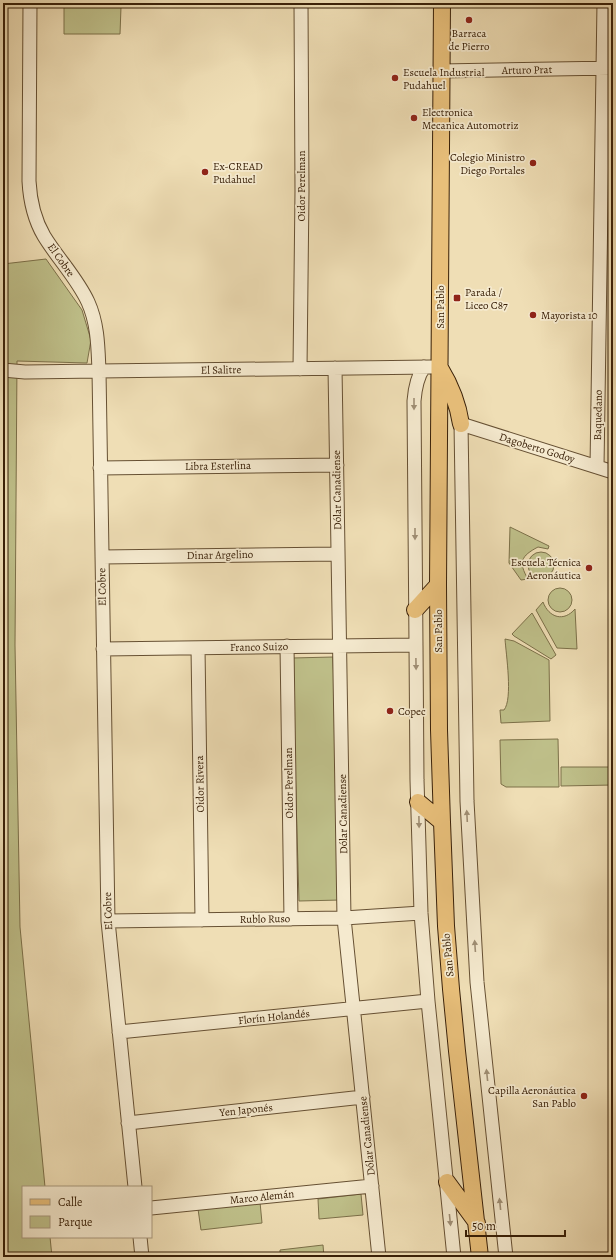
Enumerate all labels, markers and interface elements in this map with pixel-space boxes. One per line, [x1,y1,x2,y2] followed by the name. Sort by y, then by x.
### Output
[464,15,474,25] marker: Barraca de Pierro
[449,26,490,54] place label: Barraca de Pierro
[501,62,553,78] street label: Arturo Prat
[403,65,485,93] place label: Escuela Industrial Pudahuel
[390,73,400,83] marker: Escuela Industrial Pudahuel
[422,105,519,133] place label: Electronica Mecanica Automotriz
[409,113,419,123] marker: Electronica Mecanica Automotriz
[294,150,309,222] street label: Oidor Perelman
[450,150,526,178] place label: Colegio Ministro Diego Portales
[528,158,538,168] marker: Colegio Ministro Diego Portales
[213,159,263,187] place label: Ex-CREAD Pudahuel
[200,167,210,177] marker: Ex-CREAD Pudahuel
[44,240,78,280] street label: El Cobre
[433,285,448,329] street label: San Pablo
[465,285,508,313] place label: Parada / Liceo C87
[452,293,462,303] marker: Parada / Liceo C87
[541,308,598,323] place label: Mayorista 10
[528,310,538,320] marker: Mayorista 10
[201,362,241,378] street label: El Salitre
[590,389,606,441] street label: Baquedano
[411,398,417,411] one-way arrow
[497,429,577,467] street label: Dagoberto Godoy
[329,450,345,530] street label: Dólar Canadiense
[185,458,252,474] street label: Libra Esterlina
[412,528,418,541] one-way arrow
[187,547,254,563] street label: Dinar Argelino
[511,555,582,583] place label: Escuela Técnica Aeronáutica
[584,563,594,573] marker: Escuela Técnica Aeronáutica
[94,568,110,606] street label: El Cobre
[431,609,446,653] street label: San Pablo
[230,639,289,655] street label: Franco Suizo
[413,658,419,671] one-way arrow
[398,704,426,719] place label: Copec
[385,706,395,716] marker: Copec
[281,747,297,819] street label: Oidor Perelman
[192,754,208,813] street label: Oidor Rivera
[335,774,351,854] street label: Dólar Canadiense
[464,810,471,822] one-way arrow
[416,816,422,829] one-way arrow
[100,892,116,930] street label: El Cobre
[240,911,291,927] street label: Rublo Ruso
[439,932,457,977] street label: San Pablo
[471,940,478,952] one-way arrow
[237,1006,311,1028] street label: Florín Holandés
[484,1069,490,1081] one-way arrow
[488,1083,577,1111] place label: Capilla Aeronáutica San Pablo
[579,1091,589,1101] marker: Capilla Aeronáutica San Pablo
[355,1095,379,1177] street label: Dólar Canadiense
[218,1100,273,1120] street label: Yen Japonés
[22,1186,152,1238] legend
[229,1186,295,1208] street label: Marco Alemán
[58,1194,82,1210] text: Calle
[497,1198,504,1210] one-way arrow
[466,1212,565,1238] scale bar
[58,1214,93,1230] text: Parque
[447,1214,454,1226] one-way arrow
[472,1218,496,1234] text: 50 m

